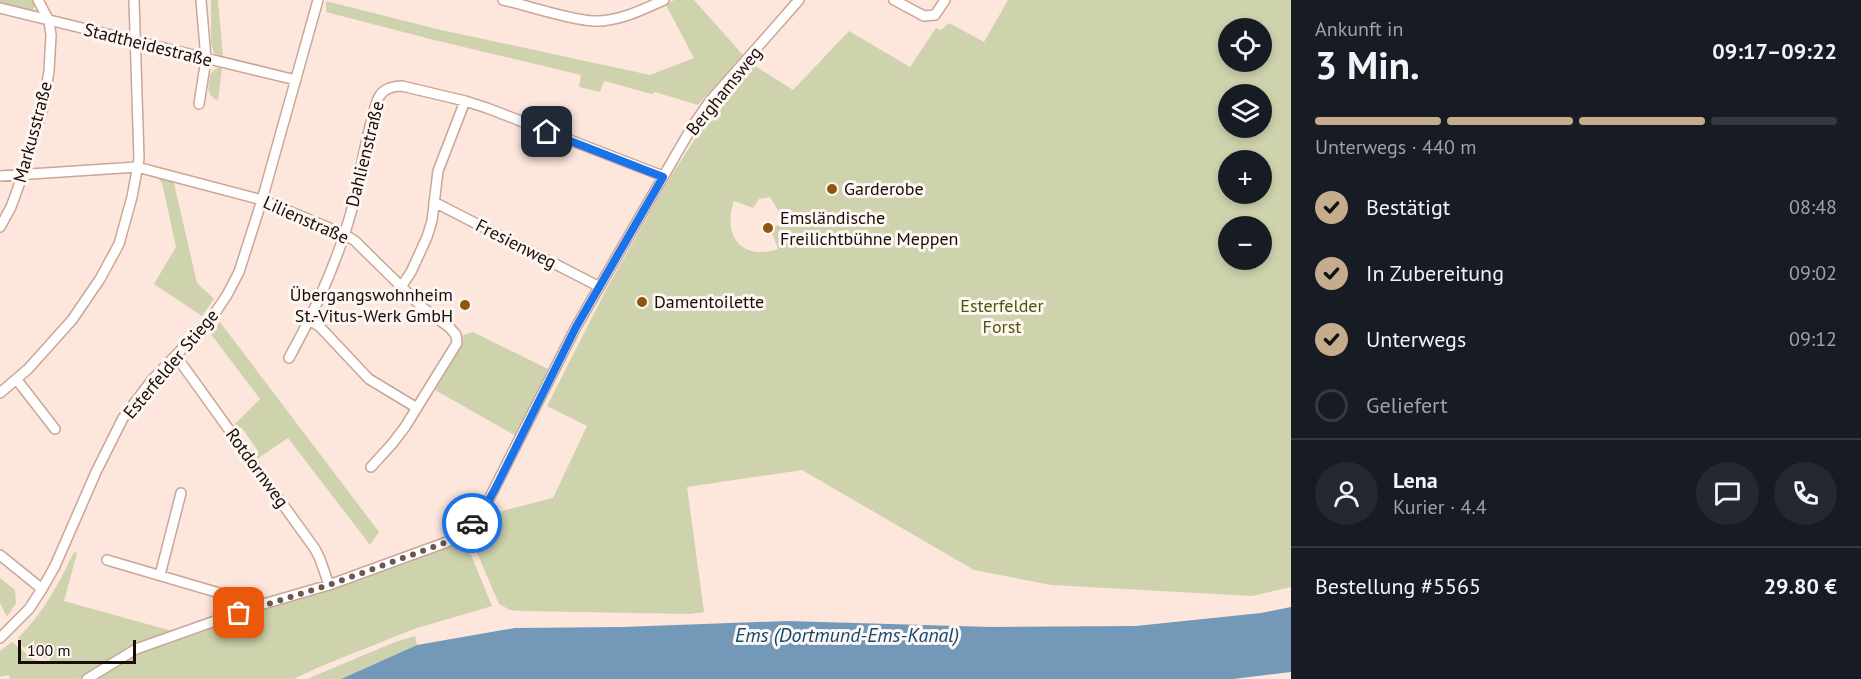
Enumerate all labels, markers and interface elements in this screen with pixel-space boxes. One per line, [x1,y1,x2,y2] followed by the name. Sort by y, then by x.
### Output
[1315,16,1403,42] text: Ankunft in
[82,17,215,72] street label: Stadtheidestraße
[1218,18,1272,270] map controls
[1218,18,1272,72] button: locate
[1712,37,1837,65] text: 09:17–09:22
[1315,39,1420,90] text: 3 Min.
[681,41,767,140] street label: Berghamsweg
[8,79,57,185] street label: Markusstraße
[1218,84,1272,138] button: layers
[340,99,389,209] street label: Dahlienstraße
[521,106,572,157] pin
[530,115,563,148] icon: home
[1315,134,1476,160] text: Unterwegs · 440 m
[1218,150,1272,204] button: +
[844,177,924,200] place label: Garderobe
[825,182,839,196] marker: Garderobe
[260,190,353,249] street label: Lilienstraße
[1315,191,1348,224] icon: check
[1366,193,1450,221] text: Bestätigt
[1789,194,1837,220] text: 08:48
[780,206,958,250] place label: Emsländische Freilichtbühne Meppen
[472,213,560,274] street label: Fresienweg
[1218,216,1272,270] button: −
[761,221,775,235] marker: Emsländische Freilichtbühne Meppen
[1315,257,1348,290] icon: check
[1366,259,1504,287] text: In Zubereitung
[1789,260,1837,286] text: 09:02
[290,283,453,327] place label: Übergangswohnheim St.-Vitus-Werk GmbH
[654,290,764,313] place label: Damentoilette
[960,294,1044,338] park label: Esterfelder Forst
[635,295,649,309] marker: Damentoilette
[458,298,472,312] marker: Übergangswohnheim St.-Vitus-Werk GmbH
[118,304,223,423] street label: Esterfelder Stiege
[1315,323,1348,356] icon: check
[1366,325,1466,353] text: Unterwegs
[1789,326,1837,352] text: 09:12
[1366,391,1448,419] text: Geliefert
[221,424,294,512] street label: Rotdornweg
[1315,462,1378,525] button: person
[1696,462,1759,525] button: chat
[1774,462,1837,525] button: phone
[1393,466,1438,494] text: Lena
[442,493,502,553] courier
[1393,494,1487,520] text: Kurier · 4.4
[456,507,489,540] icon: car
[1315,572,1481,600] text: Bestellung #5565
[1764,572,1837,600] text: 29.80 €
[213,587,264,638] pin
[222,596,255,629] icon: bag
[735,622,959,648] water label: Ems (Dortmund-Ems-Kanal)
[18,637,136,664] scale bar
[27,640,70,660] text: 100 m

